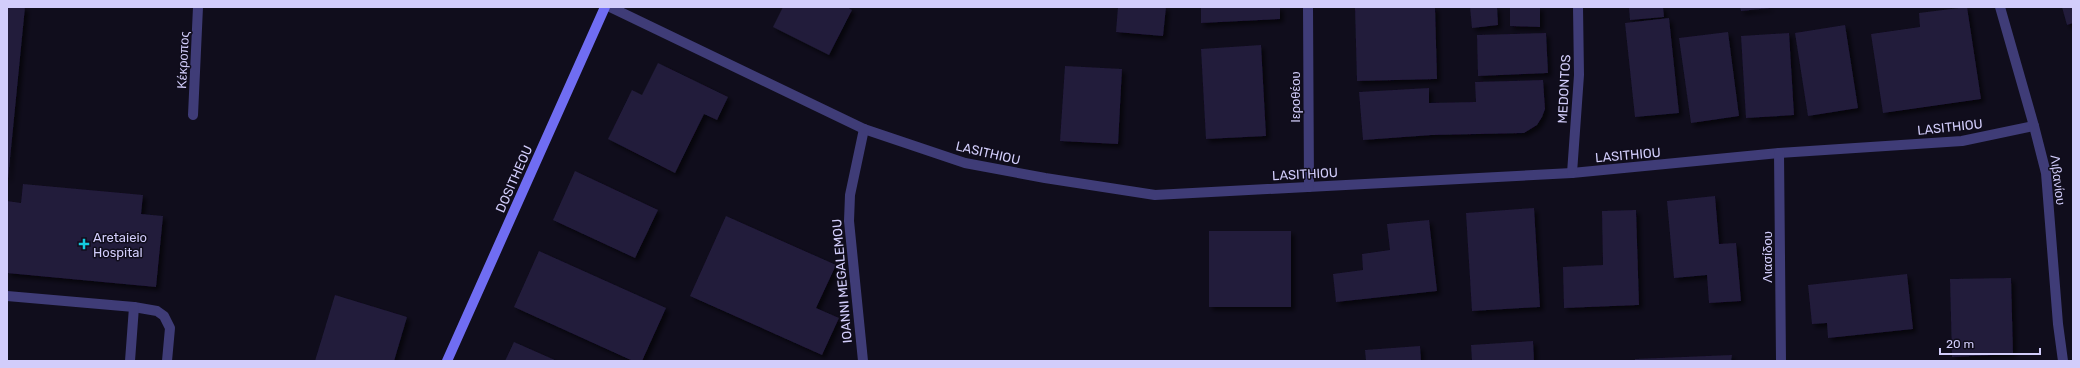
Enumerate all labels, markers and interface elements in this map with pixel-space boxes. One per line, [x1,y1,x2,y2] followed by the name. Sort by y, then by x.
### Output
[174,31,192,89] street label: Κέκροπος
[1555,54,1573,124] street label: MEDONTOS
[1288,71,1303,123] street label: Ιεροθέου
[1916,116,1984,138] street label: LASITHIOU
[954,138,1022,168] street label: LASITHIOU
[493,143,535,215] street label: DOSITHEOU
[1595,145,1661,165] street label: LASITHIOU
[2047,154,2069,206] street label: Λιβανίου
[1272,165,1338,183] street label: LASITHIOU
[829,218,855,344] street label: IOANNI MEGALEMOU
[93,230,147,260] place label: Aretaieio Hospital
[1760,231,1775,283] street label: Λιασίδου
[78,238,90,250] marker: Aretaieio Hospital
[1940,330,2040,356] scale bar
[1946,337,1974,351] text: 20 m

